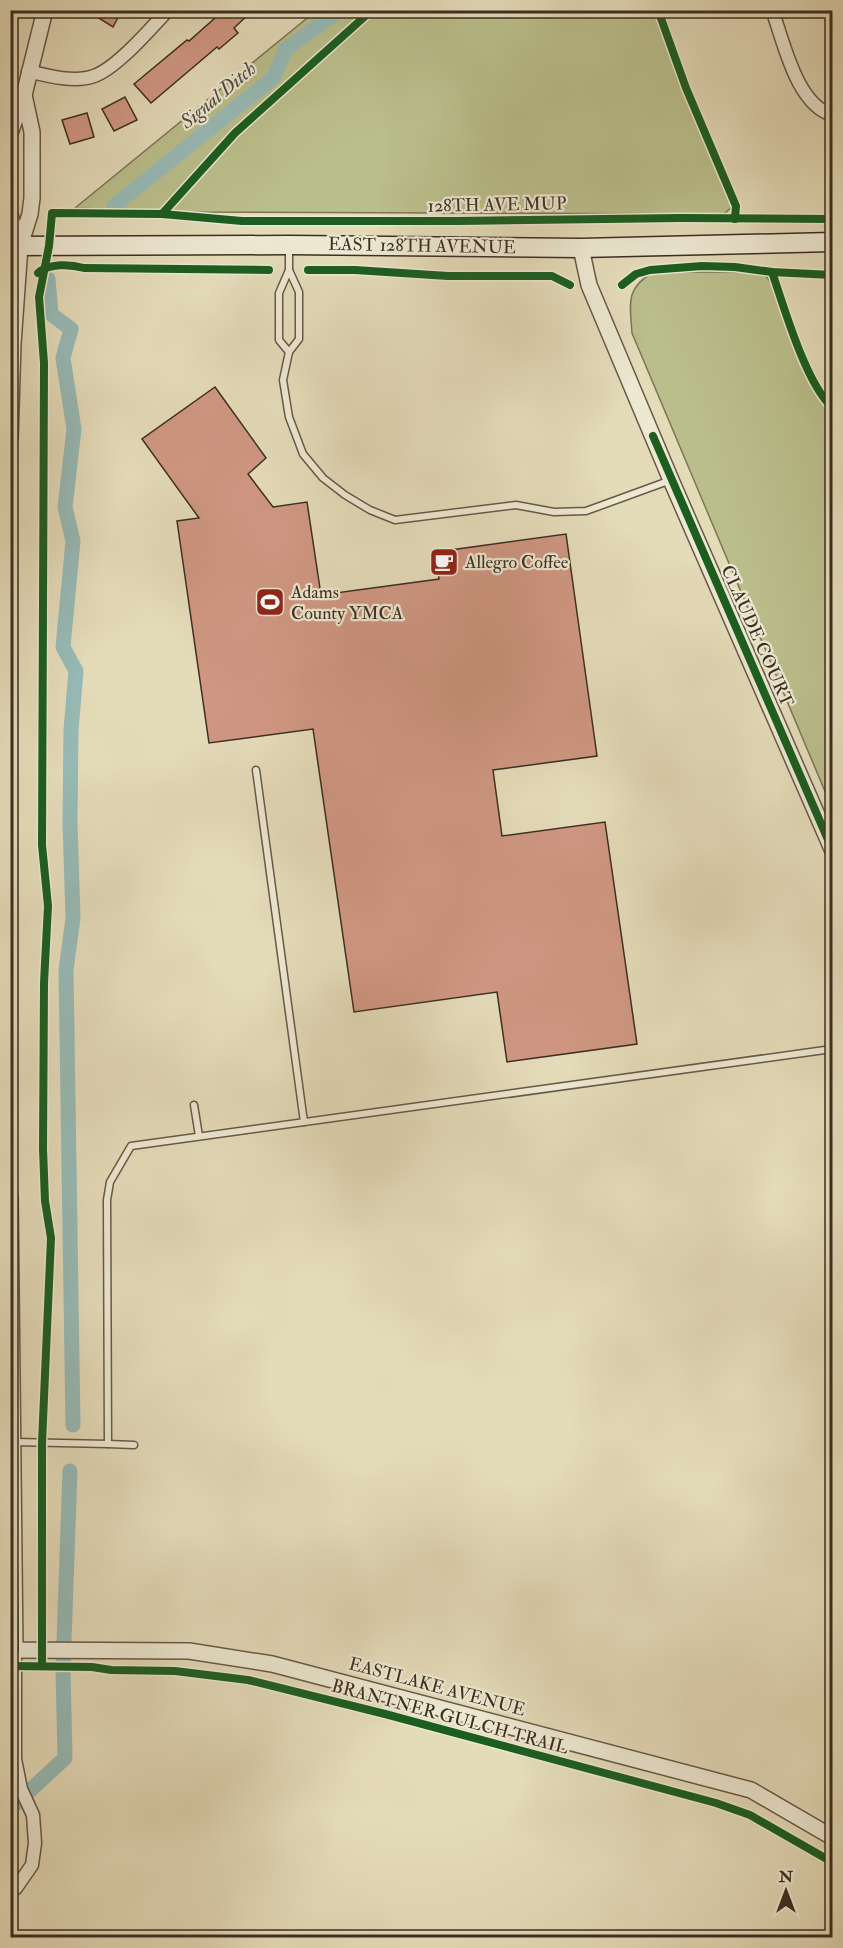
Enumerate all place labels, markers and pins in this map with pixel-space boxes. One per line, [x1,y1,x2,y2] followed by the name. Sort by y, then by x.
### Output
[428,546,460,578] cafe icon: Allegro Coffee
[464,551,569,574] place label: Allegro Coffee
[290,581,404,625] place label: Adams County YMCA
[254,586,286,618] sports icon: Adams County YMCA

